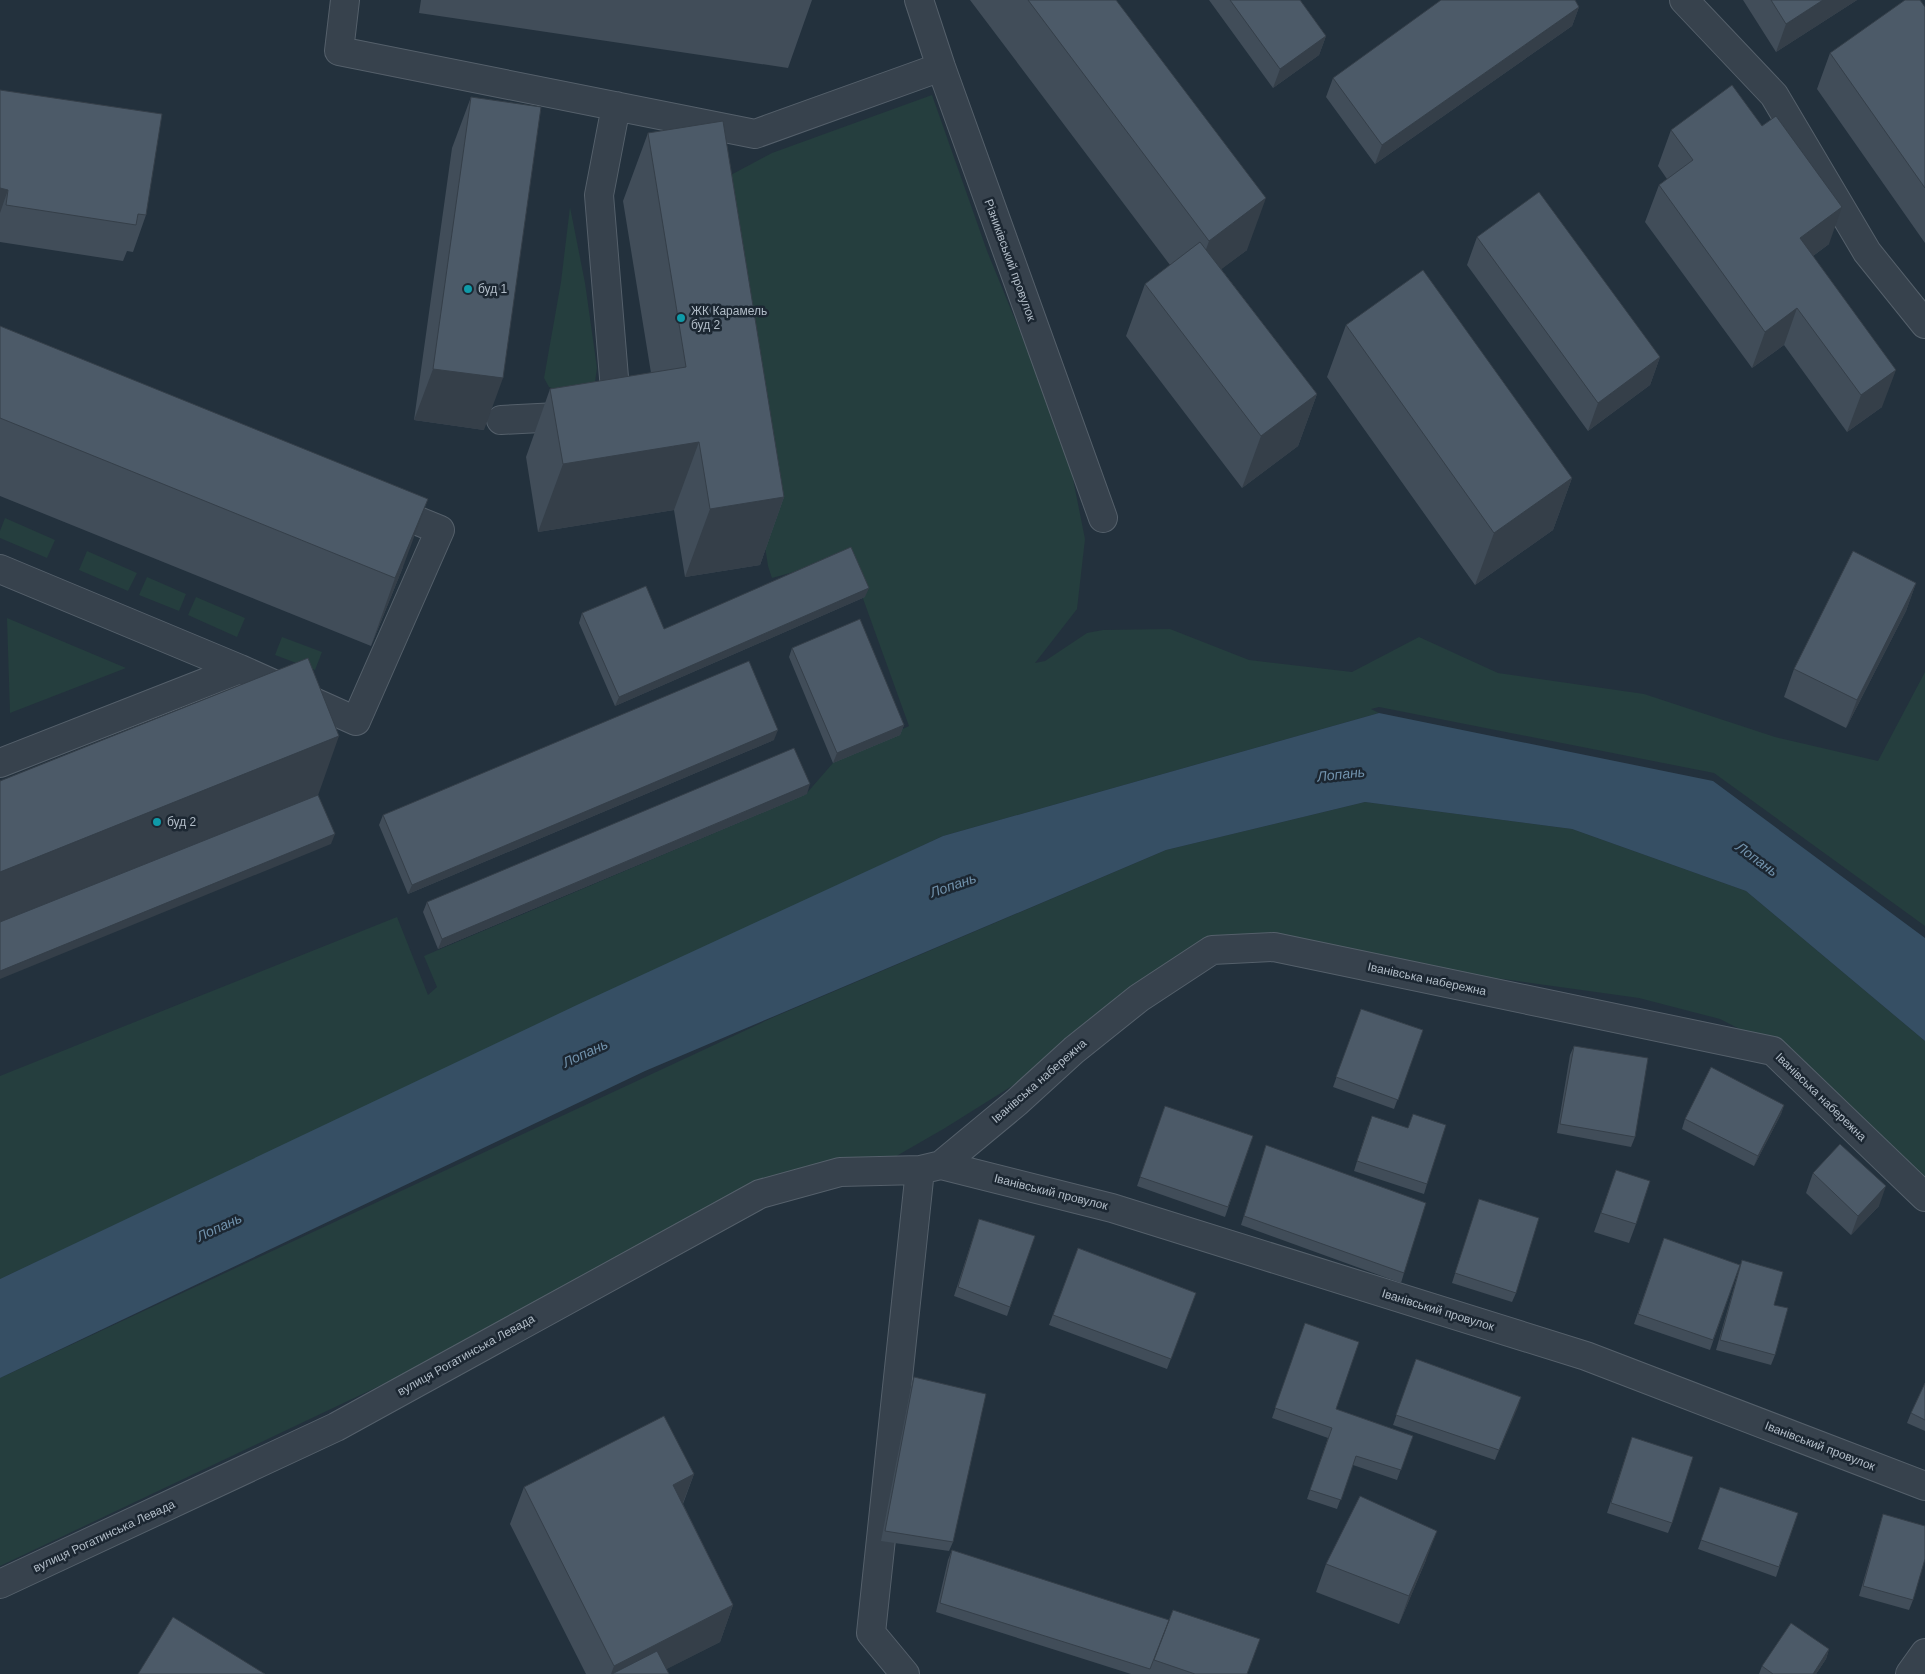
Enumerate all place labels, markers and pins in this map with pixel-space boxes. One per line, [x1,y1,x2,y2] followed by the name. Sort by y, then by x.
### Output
[478,282,508,296] place label: буд 1
[462,283,474,295] marker: буд 1
[691,304,767,332] place label: ЖК Карамель буд 2
[675,312,687,324] marker: ЖК Карамель буд 2
[167,815,197,829] place label: буд 2
[151,816,163,828] marker: буд 2

